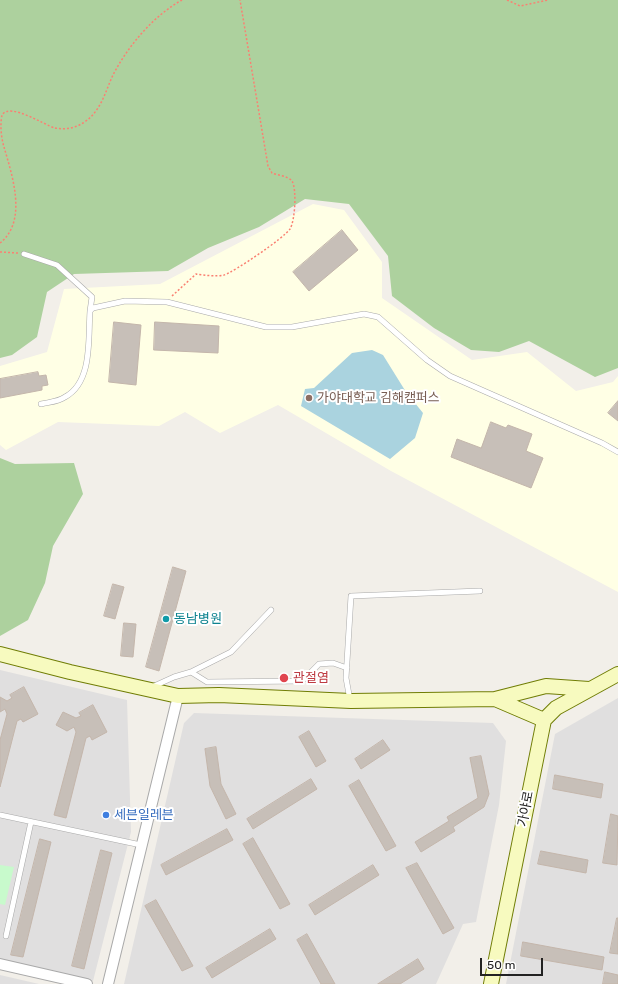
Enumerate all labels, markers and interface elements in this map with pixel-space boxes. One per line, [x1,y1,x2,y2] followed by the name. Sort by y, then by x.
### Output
[317,390,440,406] place label: 가야대학교 김해캠퍼스
[304,393,314,403] marker: 가야대학교 김해캠퍼스
[174,611,222,627] place label: 동남병원
[161,614,171,624] marker: 동남병원
[293,670,329,686] place label: 관절염
[278,672,290,684] marker: 관절염
[515,790,537,828] street label: 가야로
[114,807,174,823] place label: 세븐일레븐
[101,810,111,820] marker: 세븐일레븐
[482,950,545,976] scale bar
[487,958,515,972] text: 50 m

